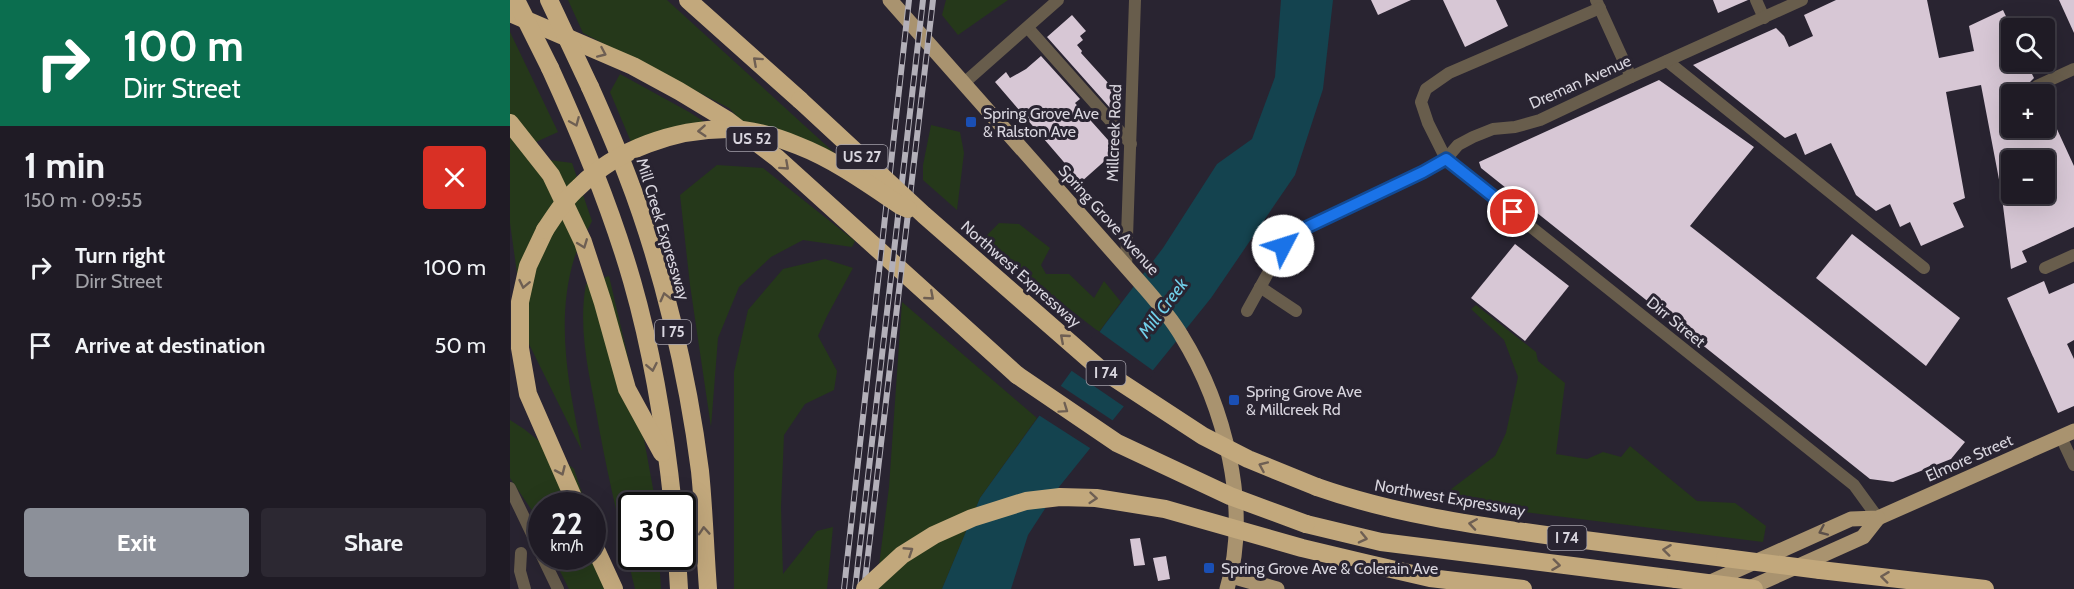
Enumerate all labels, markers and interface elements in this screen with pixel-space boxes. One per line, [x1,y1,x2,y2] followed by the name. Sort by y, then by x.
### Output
[2001,18,2055,204] map controls
[2001,18,2055,72] button: search
[123,20,244,72] text: 100 m
[24,24,102,102] icon: right
[596,46,607,58] one-way arrow
[1526,51,1634,113] street label: Dreman Avenue
[753,57,763,68] one-way arrow
[123,72,241,105] text: Dirr Street
[1103,84,1125,182] street label: Millcreek Road
[2001,84,2055,138] button: +
[983,104,1099,141] place label: Spring Grove Ave & Ralston Ave
[567,115,579,126] one-way arrow
[964,115,978,129] marker: Spring Grove Ave & Ralston Ave
[698,124,707,137] one-way arrow
[726,127,778,151] road number: US 52
[24,143,105,187] text: 1 min
[836,145,888,169] road number: US 27
[423,146,486,209] button: close
[2001,150,2055,204] button: −
[632,156,694,302] street label: Mill Creek Expressway
[779,159,789,170] one-way arrow
[1055,161,1163,279] street label: Spring Grove Avenue
[1487,186,1538,237] pin
[24,188,142,212] text: 150 m · 09:55
[1496,195,1529,228] icon: arrive
[1251,214,1315,278] position arrow
[957,217,1085,331] street label: Northwest Expressway
[576,238,588,249] one-way arrow
[75,242,165,269] text: Turn right
[24,251,57,284] icon: right
[424,254,486,281] text: 100 m
[75,269,162,293] text: Dirr Street
[1133,273,1193,343] water label: Mill Creek
[518,279,531,289] one-way arrow
[923,289,934,300] one-way arrow
[659,293,672,303] one-way arrow
[1643,293,1710,352] street label: Dirr Street
[655,320,691,344] road number: I 75
[24,329,57,362] icon: arrive
[75,332,265,359] text: Arrive at destination
[434,332,486,359] text: 50 m
[1060,334,1071,345] one-way arrow
[1086,361,1126,385] road number: I 74
[645,362,658,372] one-way arrow
[1246,382,1362,419] place label: Spring Grove Ave & Millcreek Rd
[1227,393,1241,407] marker: Spring Grove Ave & Millcreek Rd
[1058,402,1069,413] one-way arrow
[1923,430,2016,486] street label: Elmore Street
[1258,461,1269,473] one-way arrow
[554,465,566,476] one-way arrow
[1373,475,1527,521] street label: Northwest Expressway
[618,492,696,570] speed limit sign: 30
[1089,492,1098,505] one-way arrow
[551,505,583,542] text: 22
[24,508,249,577] button: Exit
[261,508,486,577] button: Share
[1469,519,1478,531] one-way arrow
[1818,524,1829,536] one-way arrow
[697,526,710,535] one-way arrow
[1548,526,1586,550] road number: I 74
[1358,530,1368,543] one-way arrow
[551,537,583,555] text: km/h
[1662,545,1671,557] one-way arrow
[902,547,913,558] one-way arrow
[1552,558,1561,571] one-way arrow
[1221,559,1438,578] place label: Spring Grove Ave & Colerain Ave
[1202,561,1216,575] marker: Spring Grove Ave & Colerain Ave
[1881,571,1890,584] one-way arrow

